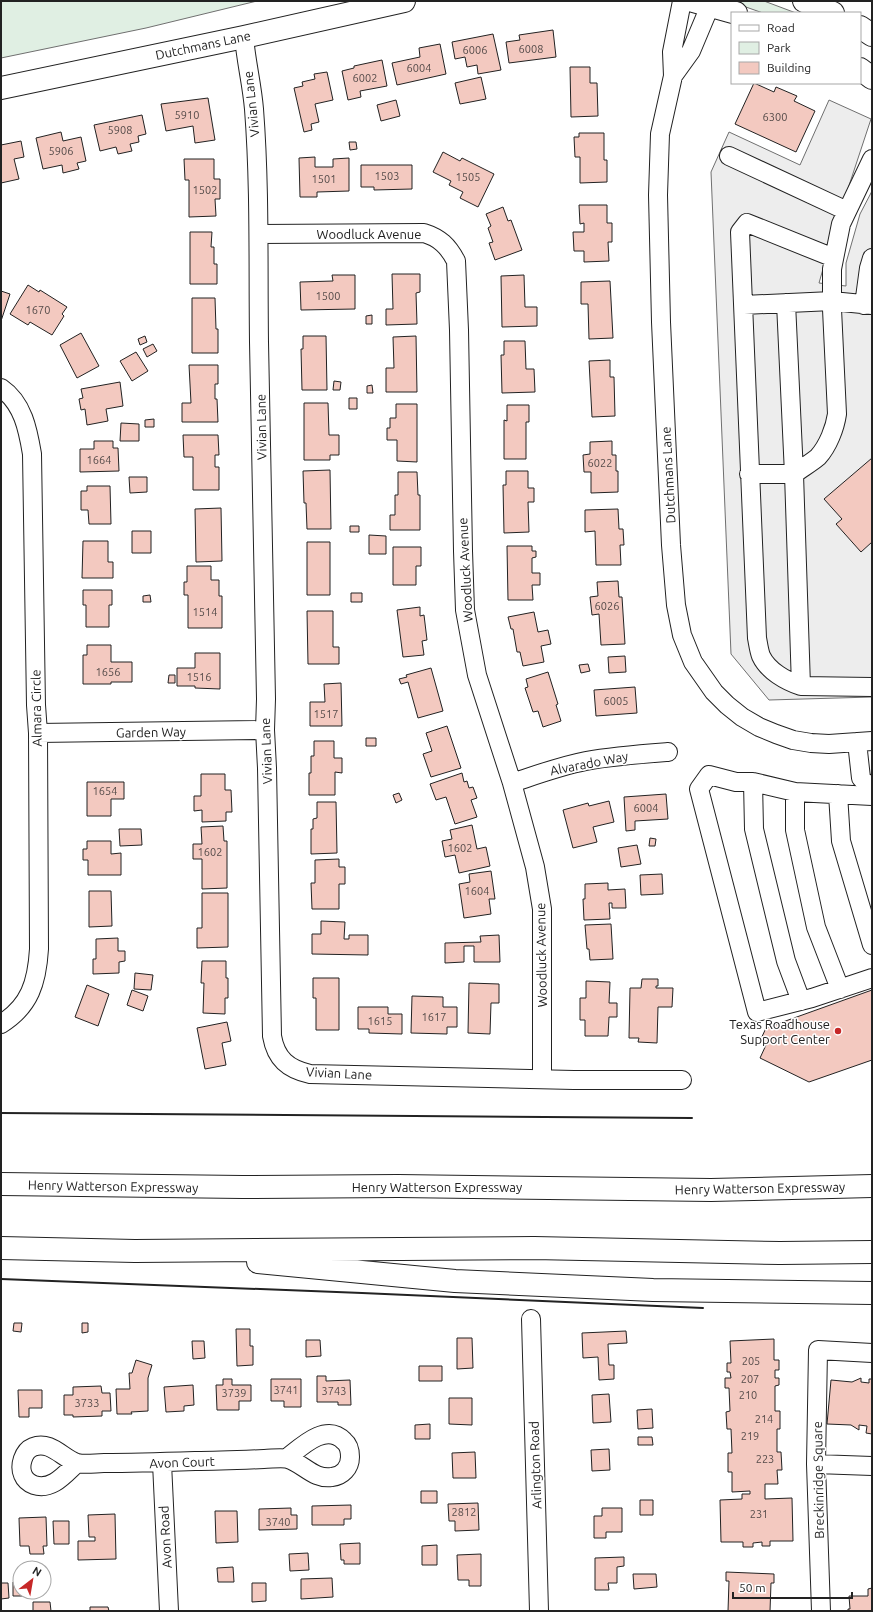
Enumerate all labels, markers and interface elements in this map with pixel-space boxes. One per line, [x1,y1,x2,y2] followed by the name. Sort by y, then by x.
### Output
[731,12,861,84] legend
[767,21,795,34] text: Road
[154,28,252,62] street label: Dutchmans Lane
[767,41,791,54] text: Park
[519,43,543,55] house number: 6008
[463,44,487,56] house number: 6006
[767,61,811,74] text: Building
[407,62,431,74] house number: 6004
[241,70,261,138] street label: Vivian Lane
[353,72,377,84] house number: 6002
[175,109,199,121] house number: 5910
[763,111,787,123] house number: 6300
[108,124,132,136] house number: 5908
[49,145,73,157] house number: 5906
[375,170,399,182] house number: 1503
[456,171,480,183] house number: 1505
[312,173,336,185] house number: 1501
[193,184,217,196] house number: 1502
[317,227,421,241] street label: Woodluck Avenue
[316,290,340,302] house number: 1500
[26,304,50,316] house number: 1670
[253,394,269,460] street label: Vivian Lane
[658,426,678,524] street label: Dutchmans Lane
[87,454,111,466] house number: 1664
[588,457,612,469] house number: 6022
[455,517,475,623] street label: Woodluck Avenue
[595,600,619,612] house number: 6026
[193,606,217,618] house number: 1514
[96,666,120,678] house number: 1656
[28,669,44,747] street label: Almara Circle
[187,671,211,683] house number: 1516
[604,695,628,707] house number: 6005
[314,708,338,720] house number: 1517
[258,718,274,784] street label: Vivian Lane
[116,724,186,740] street label: Garden Way
[549,749,629,777] street label: Alvarado Way
[93,785,117,797] house number: 1654
[634,802,658,814] house number: 6004
[448,842,472,854] house number: 1602
[198,846,222,858] house number: 1602
[465,885,489,897] house number: 1604
[533,902,549,1008] street label: Woodluck Avenue
[422,1011,446,1023] house number: 1617
[368,1015,392,1027] house number: 1615
[729,1017,830,1046] place label: Texas Roadhouse Support Center
[833,1026,843,1036] marker: Texas Roadhouse Support Center
[306,1064,372,1082] street label: Vivian Lane
[28,1178,198,1194] street label: Henry Watterson Expressway
[352,1180,522,1194] street label: Henry Watterson Expressway
[675,1180,845,1196] street label: Henry Watterson Expressway
[742,1355,760,1367] house number: 205
[741,1373,759,1385] house number: 207
[274,1384,298,1396] house number: 3741
[322,1385,346,1397] house number: 3743
[222,1387,246,1399] house number: 3739
[739,1389,757,1401] house number: 210
[75,1397,99,1409] house number: 3733
[755,1413,773,1425] house number: 214
[526,1421,544,1509] street label: Arlington Road
[810,1421,826,1539] street label: Breckinridge Square
[741,1430,759,1442] house number: 219
[756,1453,774,1465] house number: 223
[149,1454,215,1470] street label: Avon Court
[156,1505,174,1569] street label: Avon Road
[452,1506,476,1518] house number: 2812
[750,1508,768,1520] house number: 231
[266,1516,290,1528] house number: 3740
[12,1560,52,1600] north arrow
[31,1564,44,1579] text: N
[733,1574,852,1600] scale bar
[739,1581,766,1594] text: 50 m

